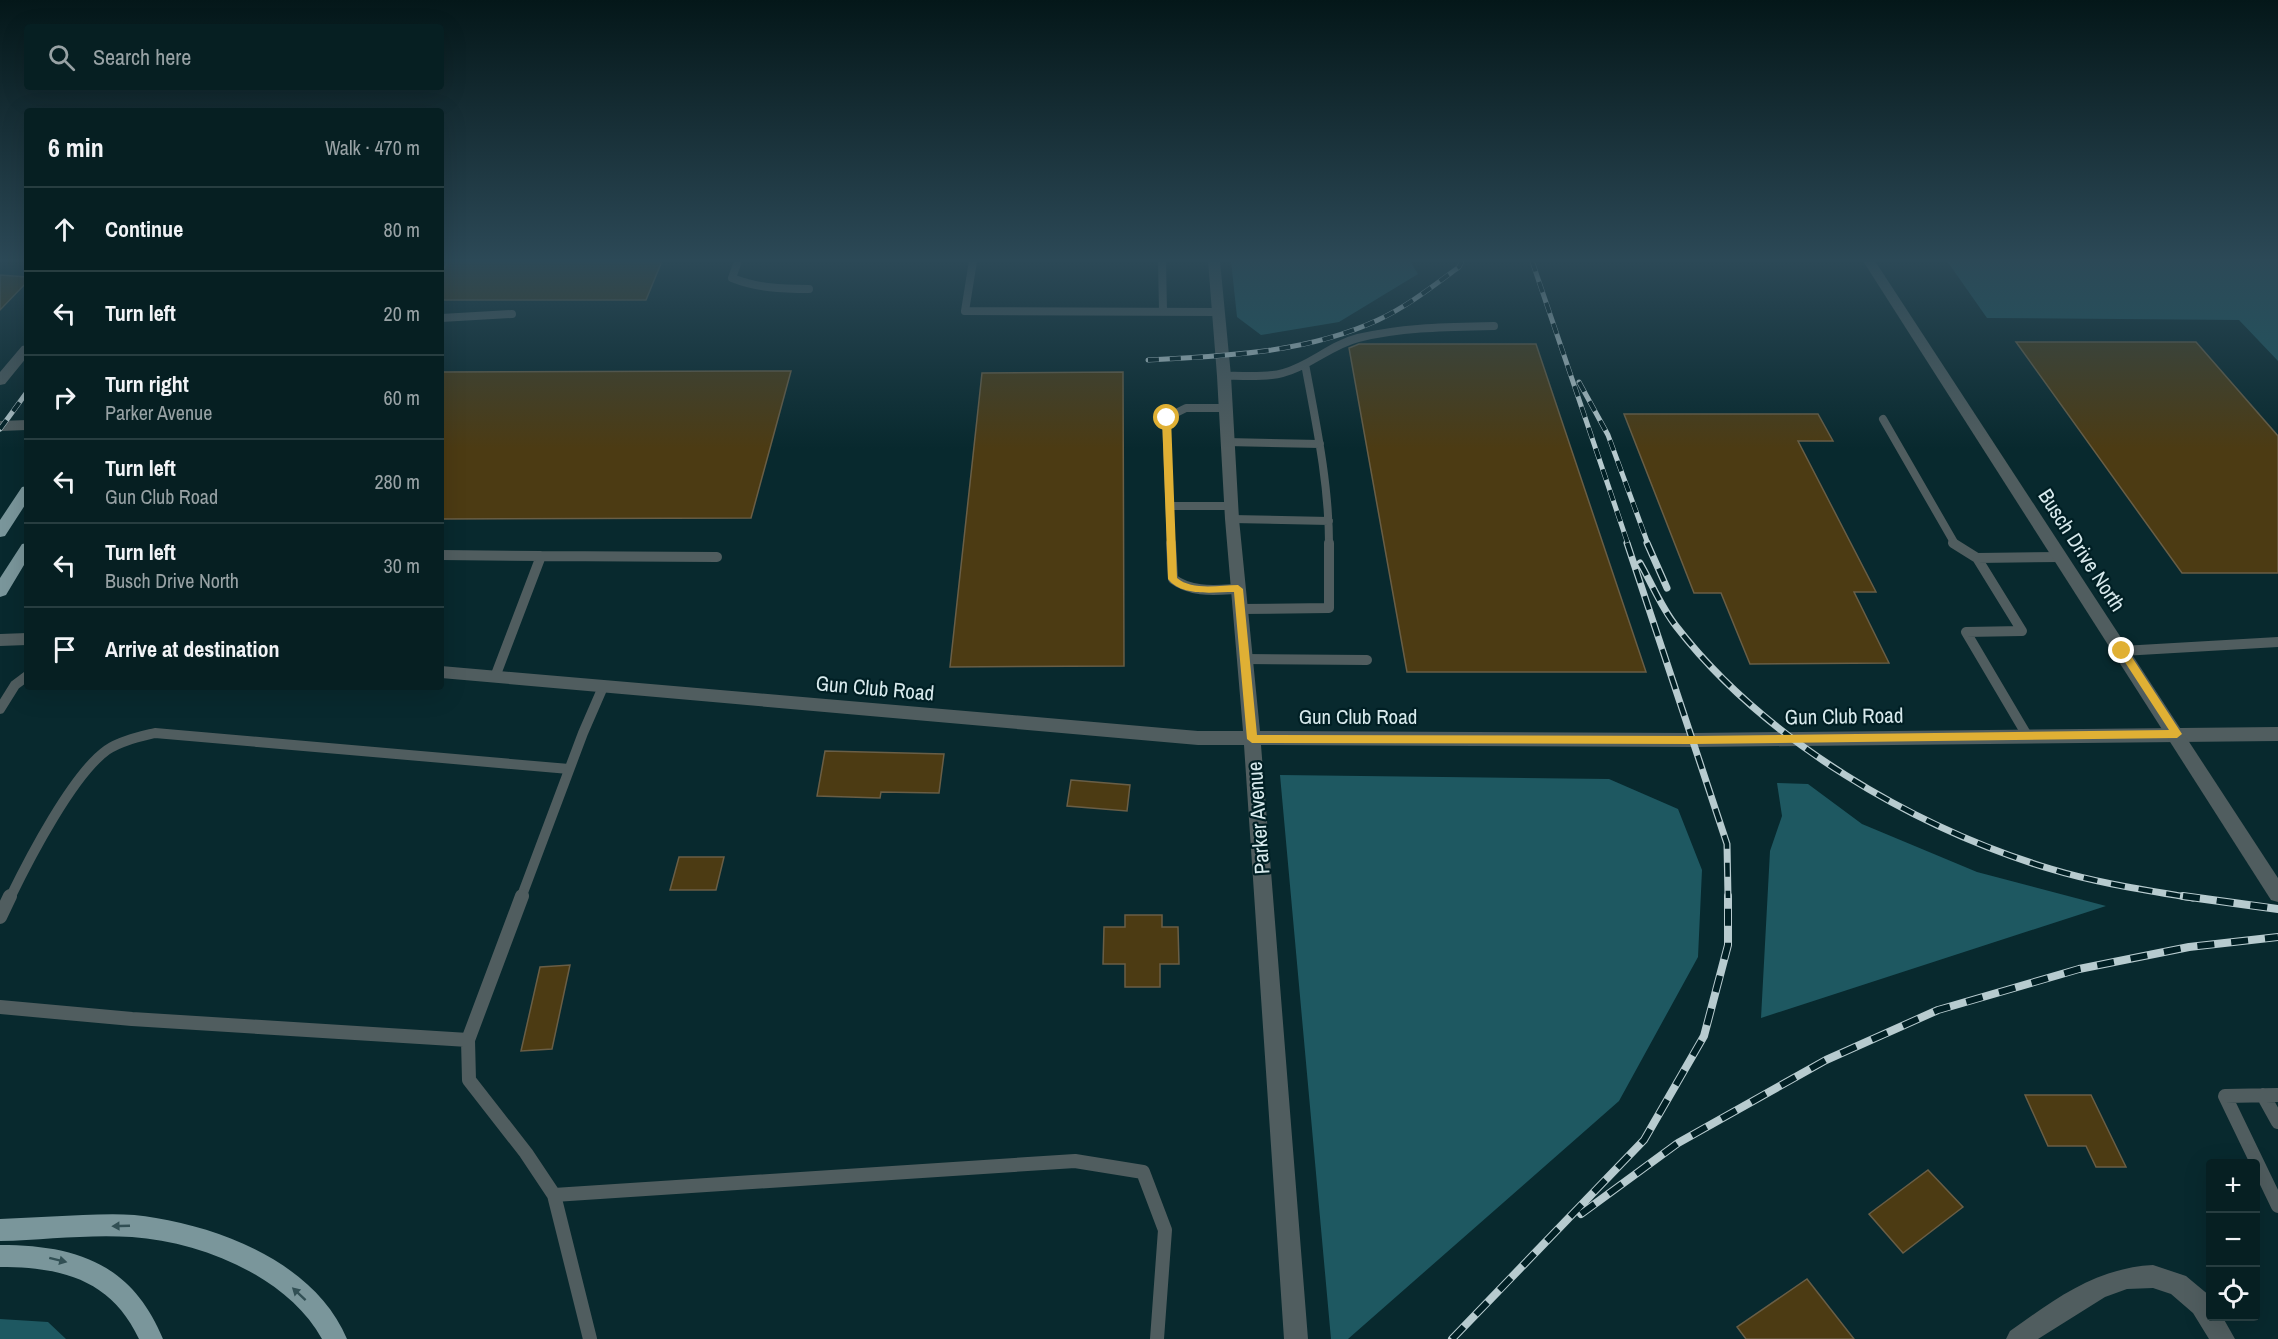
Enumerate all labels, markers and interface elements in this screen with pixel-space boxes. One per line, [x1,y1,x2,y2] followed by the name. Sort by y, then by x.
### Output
[24,24,444,90] search box
[45,41,78,74] icon: search
[93,42,191,72] text: Search here
[48,130,104,165] text: 6 min
[325,134,420,161] text: Walk · 470 m
[48,213,81,246] icon: ahead
[105,214,183,244] text: Continue
[384,216,420,243] text: 80 m
[48,297,81,330] icon: left
[105,298,176,328] text: Turn left
[384,300,420,327] text: 20 m
[105,369,189,399] text: Turn right
[48,381,81,414] icon: right
[384,384,420,411] text: 60 m
[105,399,212,426] text: Parker Avenue
[1153,404,1179,430] route start
[105,453,176,483] text: Turn left
[48,465,81,498] icon: left
[374,468,420,495] text: 280 m
[105,483,218,510] text: Gun Club Road
[2032,483,2132,617] street label: Busch Drive North
[105,537,176,567] text: Turn left
[48,549,81,582] icon: left
[384,552,420,579] text: 30 m
[105,567,239,594] text: Busch Drive North
[48,633,81,666] icon: arrive
[105,634,279,664] text: Arrive at destination
[2108,637,2134,663] route end
[815,668,935,708] street label: Gun Club Road
[1784,700,1904,732] street label: Gun Club Road
[1299,702,1417,731] street label: Gun Club Road
[1240,761,1276,875] street label: Parker Avenue
[2206,1159,2260,1321] map controls
[2206,1159,2260,1213] button: +
[2206,1213,2260,1267] button: −
[111,1222,130,1231] one-way arrow
[49,1256,67,1266] one-way arrow
[2206,1267,2260,1321] button: locate
[292,1287,307,1301] one-way arrow

